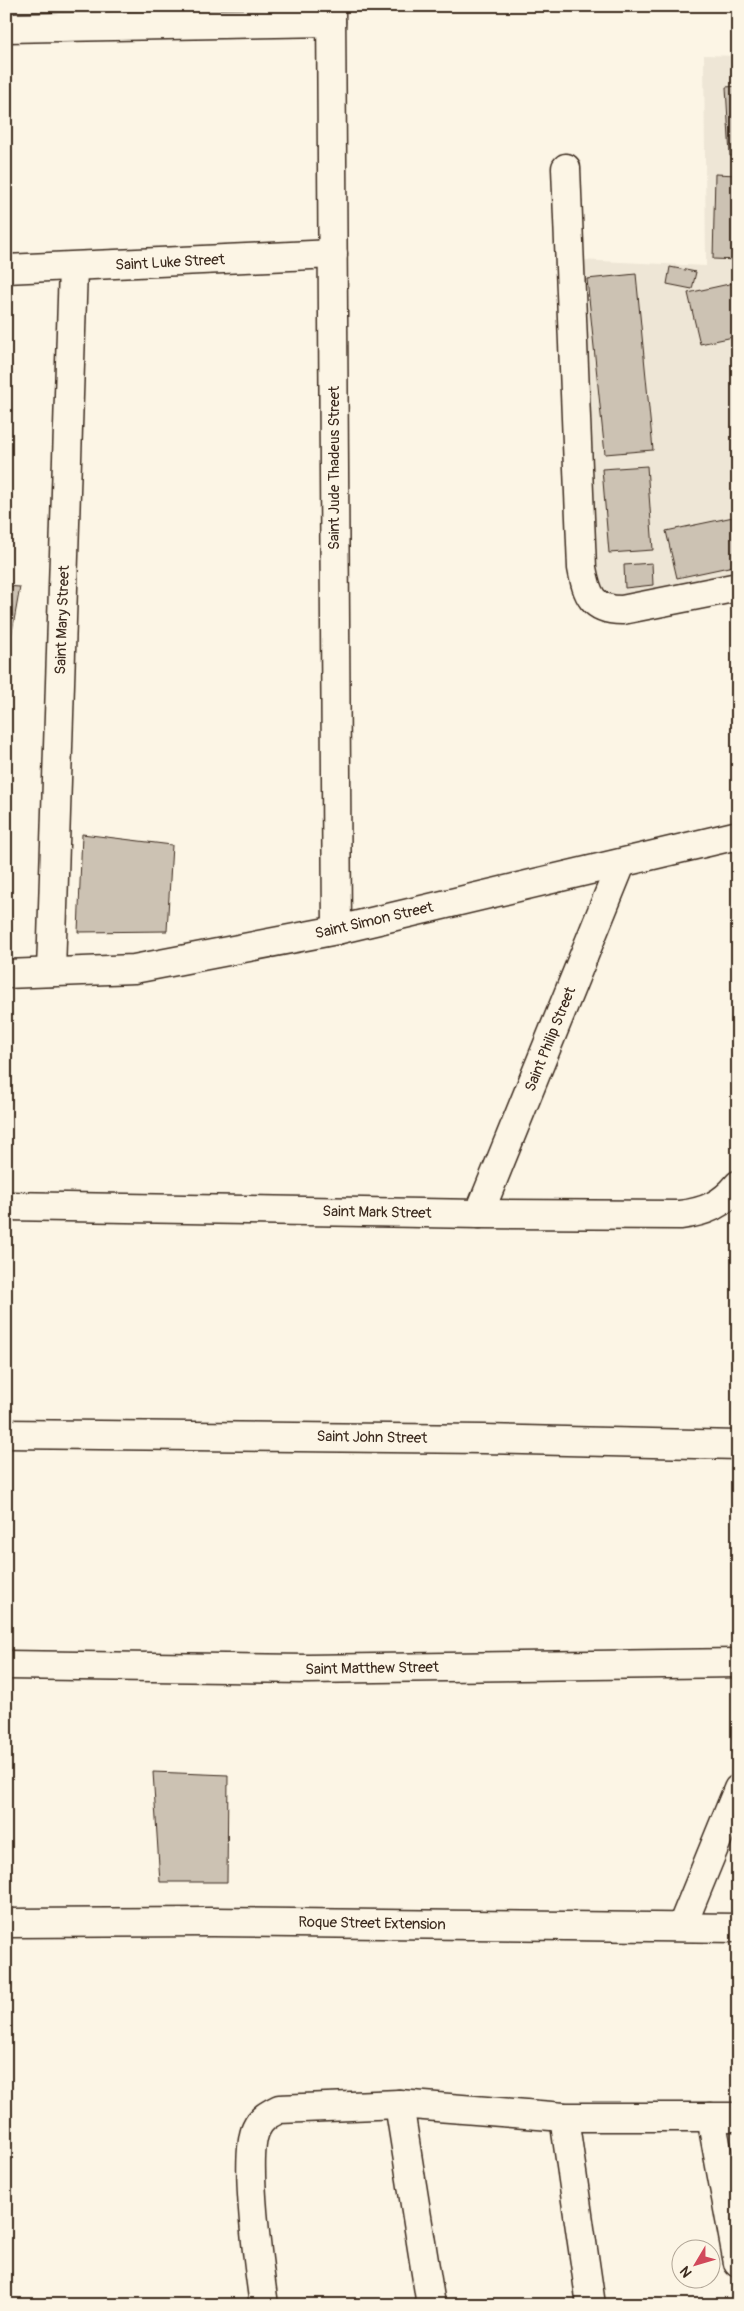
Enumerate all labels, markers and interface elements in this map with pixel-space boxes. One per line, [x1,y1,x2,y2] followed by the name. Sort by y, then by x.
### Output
[115,250,226,275] street label: Saint Luke Street
[325,385,344,550] street label: Saint Jude Thadeus Street
[51,564,74,675] street label: Saint Mary Street
[313,897,436,943] street label: Saint Simon Street
[521,983,580,1094] street label: Saint Philip Street
[322,1202,433,1223] street label: Saint Mark Street
[317,1427,428,1448] street label: Saint John Street
[305,1658,440,1679] street label: Saint Matthew Street
[298,1913,446,1934] street label: Roque Street Extension
[672,2238,722,2288] north arrow
[677,2263,696,2281] text: N

